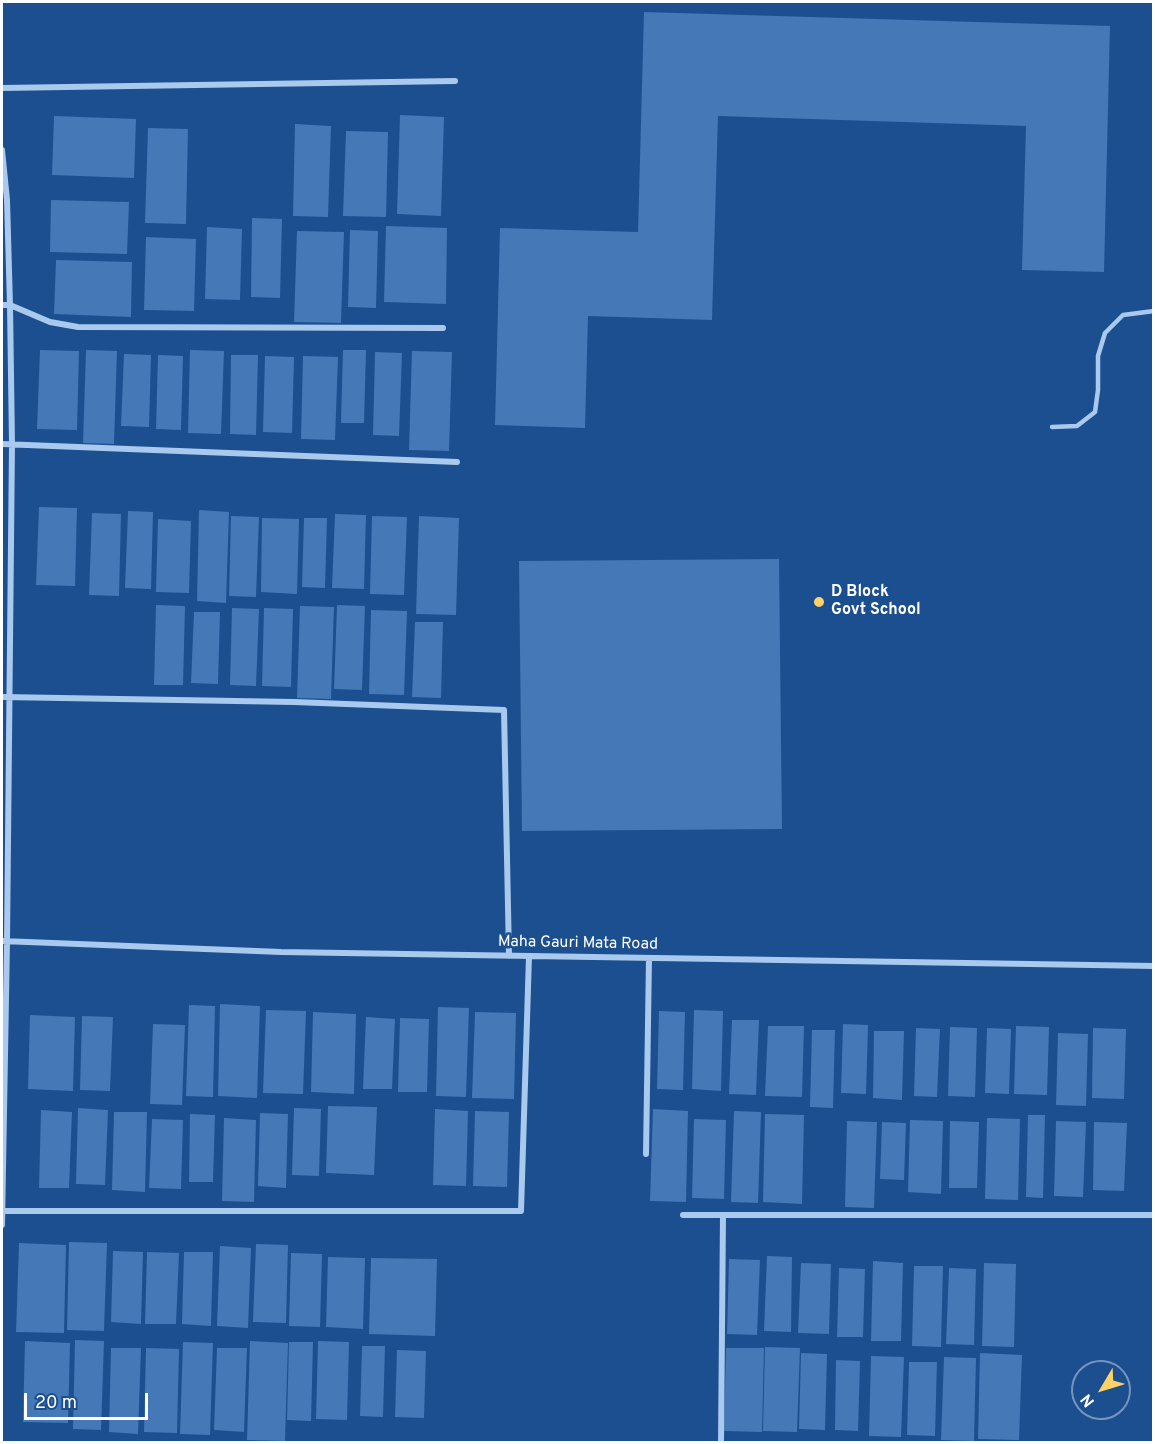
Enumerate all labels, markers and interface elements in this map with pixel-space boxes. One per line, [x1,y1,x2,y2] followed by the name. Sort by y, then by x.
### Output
[831,583,921,621] place label: D Block Govt School
[812,595,826,609] marker: D Block Govt School
[498,933,658,955] street label: Maha Gauri Mata Road
[1071,1360,1131,1420] north arrow
[27,1381,152,1419] scale bar
[1077,1389,1100,1411] text: N
[35,1392,77,1415] text: 20 m

